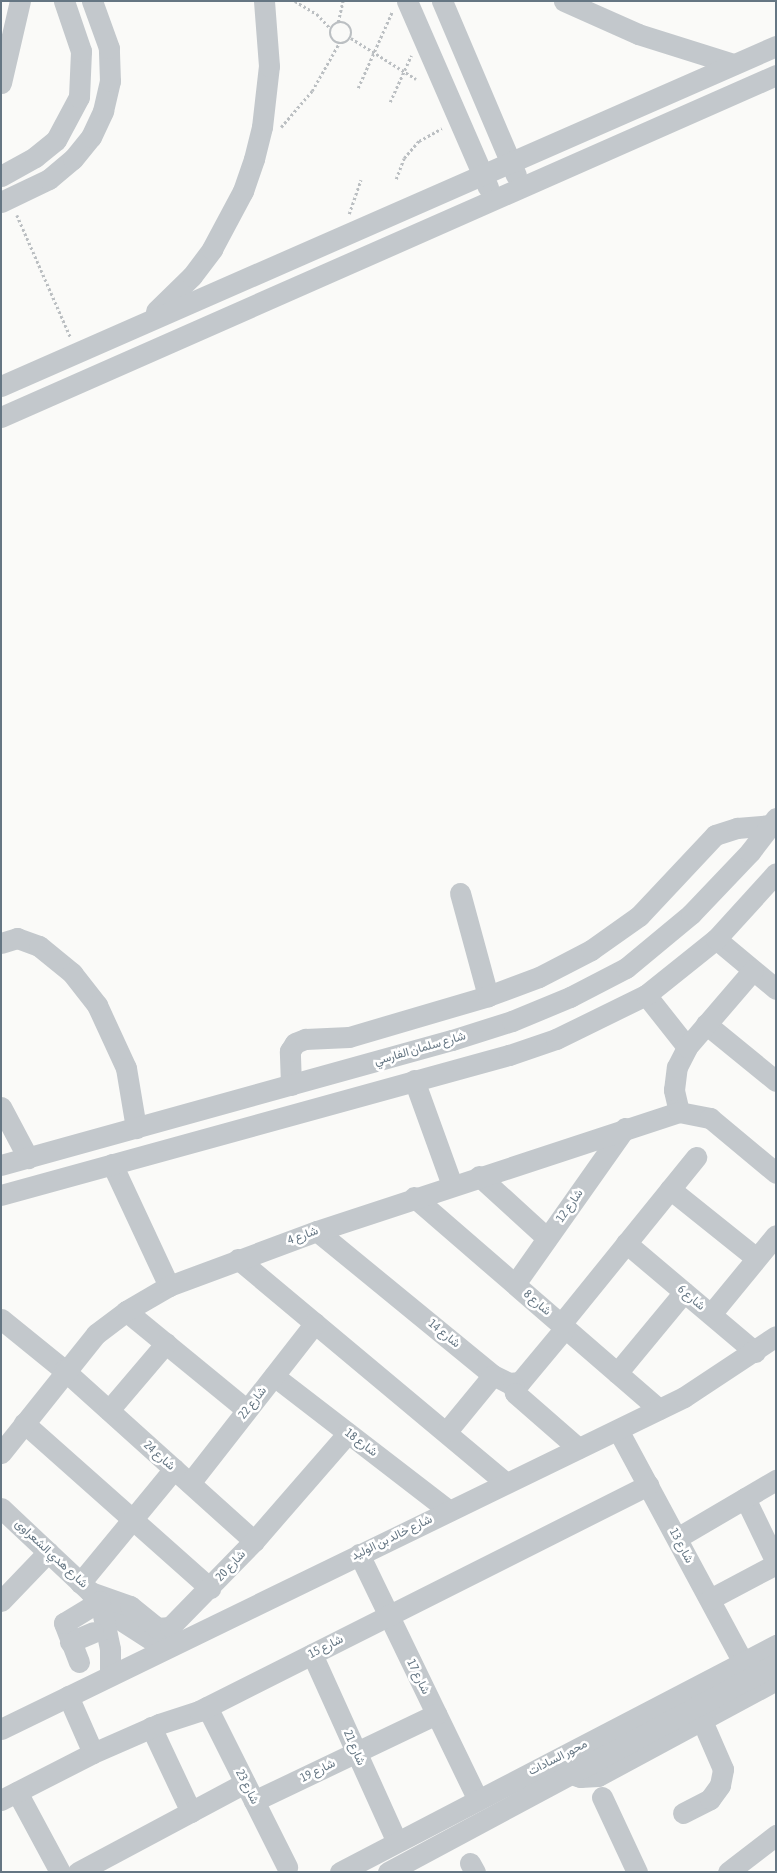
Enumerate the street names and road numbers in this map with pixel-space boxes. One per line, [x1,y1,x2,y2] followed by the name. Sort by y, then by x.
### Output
[373,1029,467,1069] street label: شارع سلمان الفارسي
[553,1187,587,1225] street label: شارع 12
[286,1224,320,1248] street label: شارع 4
[674,1282,708,1314] street label: شارع 6
[520,1287,554,1319] street label: شارع 8
[425,1317,463,1351] street label: شارع 14
[236,1384,270,1422] street label: شارع 22
[342,1426,380,1460] street label: شارع 18
[140,1438,178,1474] street label: شارع 24
[349,1512,435,1564] street label: شارع خالد بن الوليد
[12,1517,90,1591] street label: شارع هدي الشعراوى
[666,1526,696,1566] street label: شارع 13
[213,1548,249,1584] street label: شارع 20
[306,1632,346,1662] street label: شارع 15
[403,1657,433,1697] street label: شارع 17
[340,1728,368,1768] street label: شارع 21
[526,1737,590,1779] street label: محور السادات
[298,1756,338,1786] street label: شارع 19
[232,1767,262,1807] street label: شارع 23

